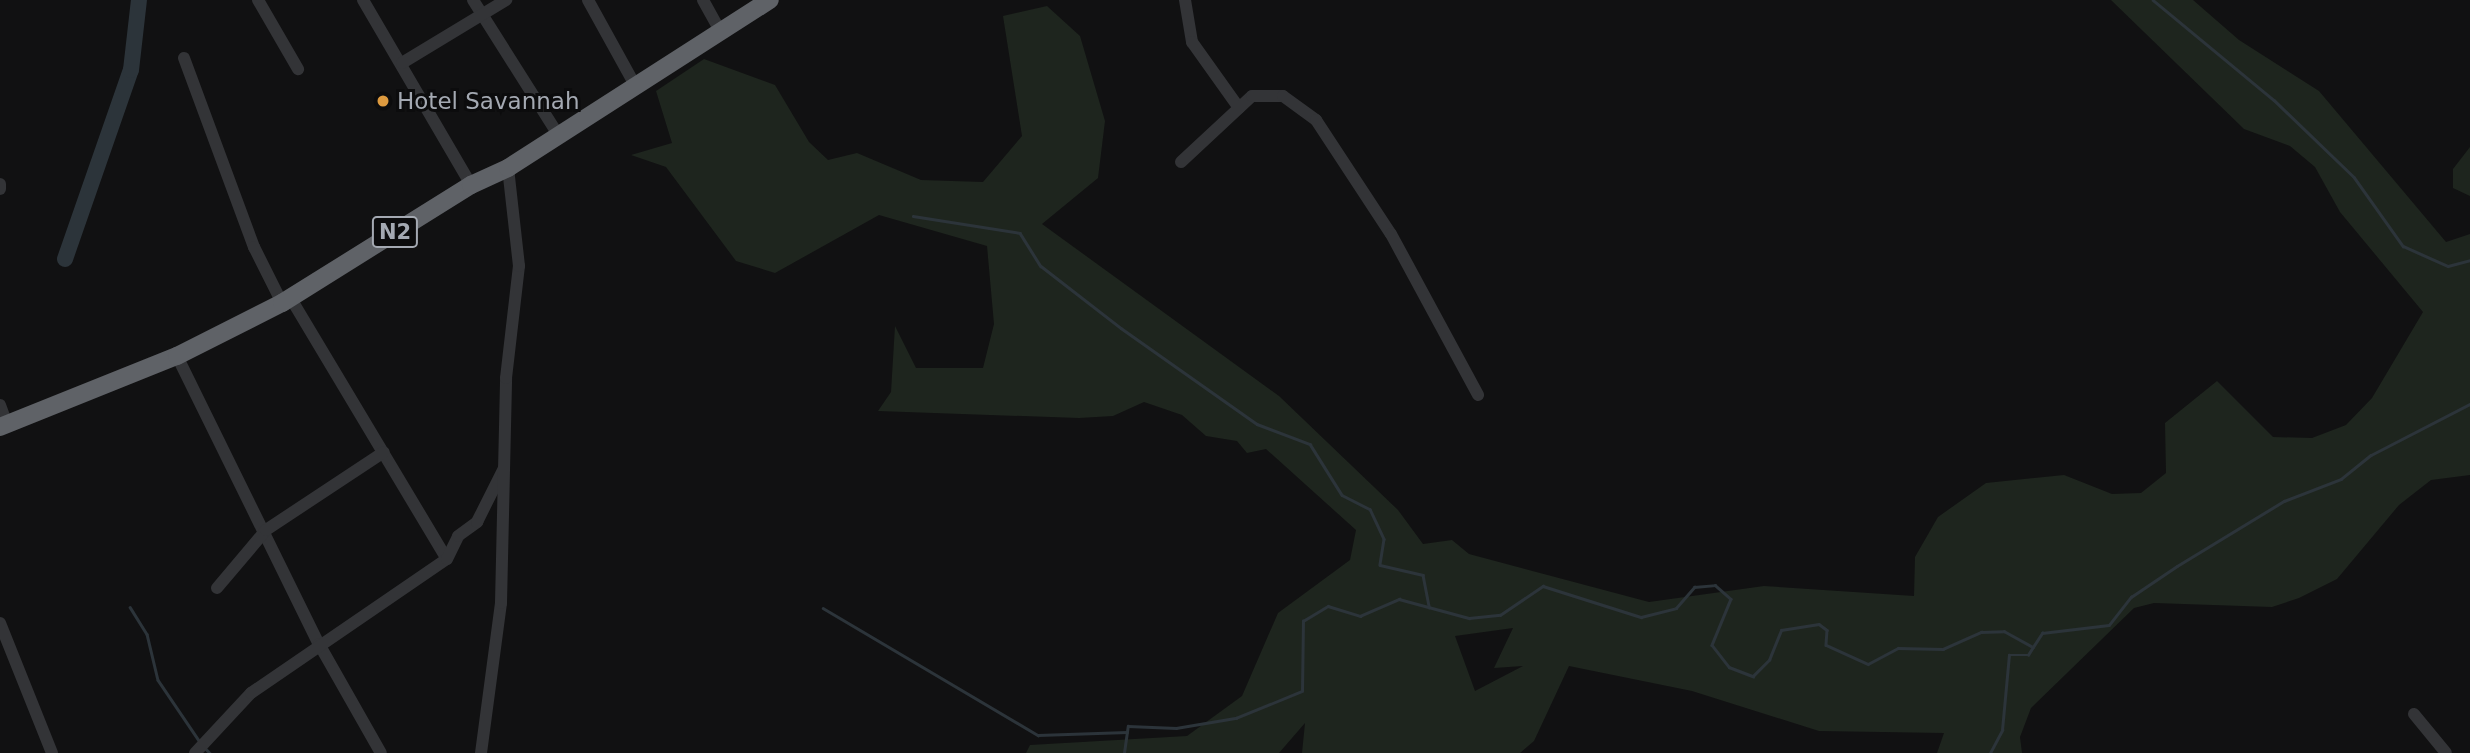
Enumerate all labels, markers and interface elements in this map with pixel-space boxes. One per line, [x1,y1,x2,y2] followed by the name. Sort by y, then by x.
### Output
[397,87,579,115] place label: Hotel Savannah
[375,93,391,109] marker: Hotel Savannah
[370,215,420,250] road number: N2

